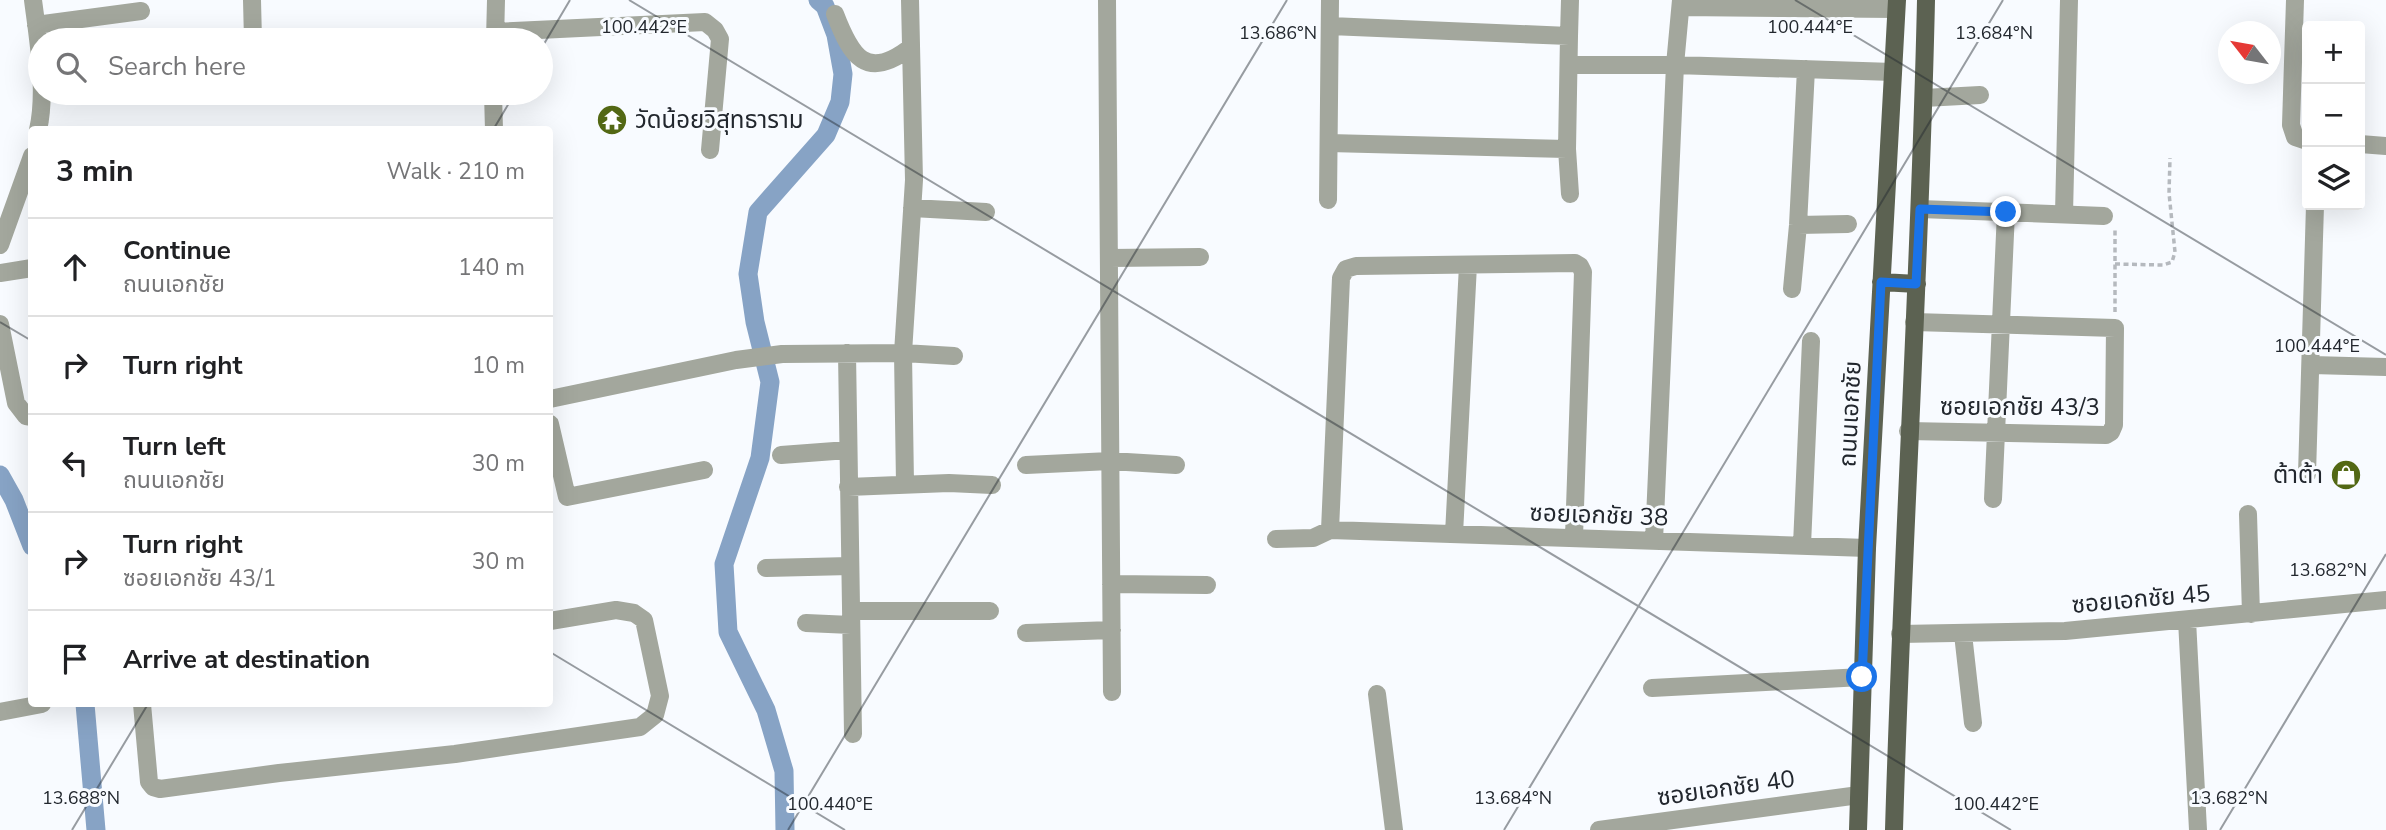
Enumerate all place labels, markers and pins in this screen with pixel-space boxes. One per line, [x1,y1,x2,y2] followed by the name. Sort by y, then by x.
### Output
[595,103,629,137] temple icon: วัดน้อยวิสุทธาราม
[635,104,803,136] place label: วัดน้อยวิสุทธาราม
[2329,458,2363,492] shop icon: ต้าต้า
[2273,459,2323,491] place label: ต้าต้า

